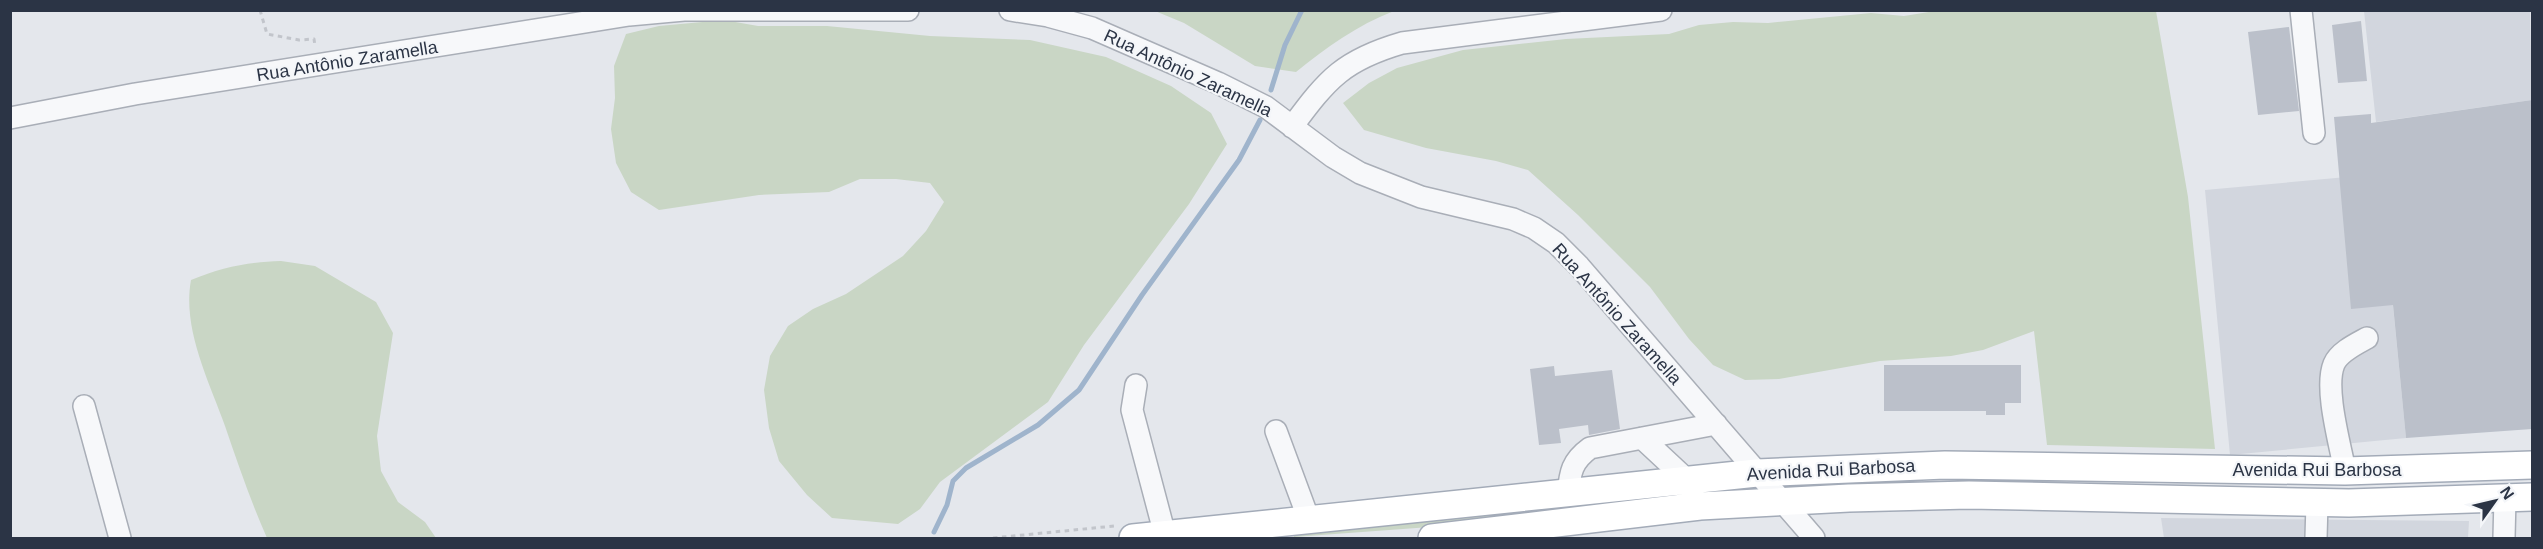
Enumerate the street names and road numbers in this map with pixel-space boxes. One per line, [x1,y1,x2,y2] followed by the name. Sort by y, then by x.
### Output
[1101,25,1276,121] street label: Rua Antônio Zaramella
[255,37,440,85] street label: Rua Antônio Zaramella
[1548,239,1686,389] street label: Rua Antônio Zaramella
[1746,456,1917,484] street label: Avenida Rui Barbosa
[2233,460,2402,480] street label: Avenida Rui Barbosa

